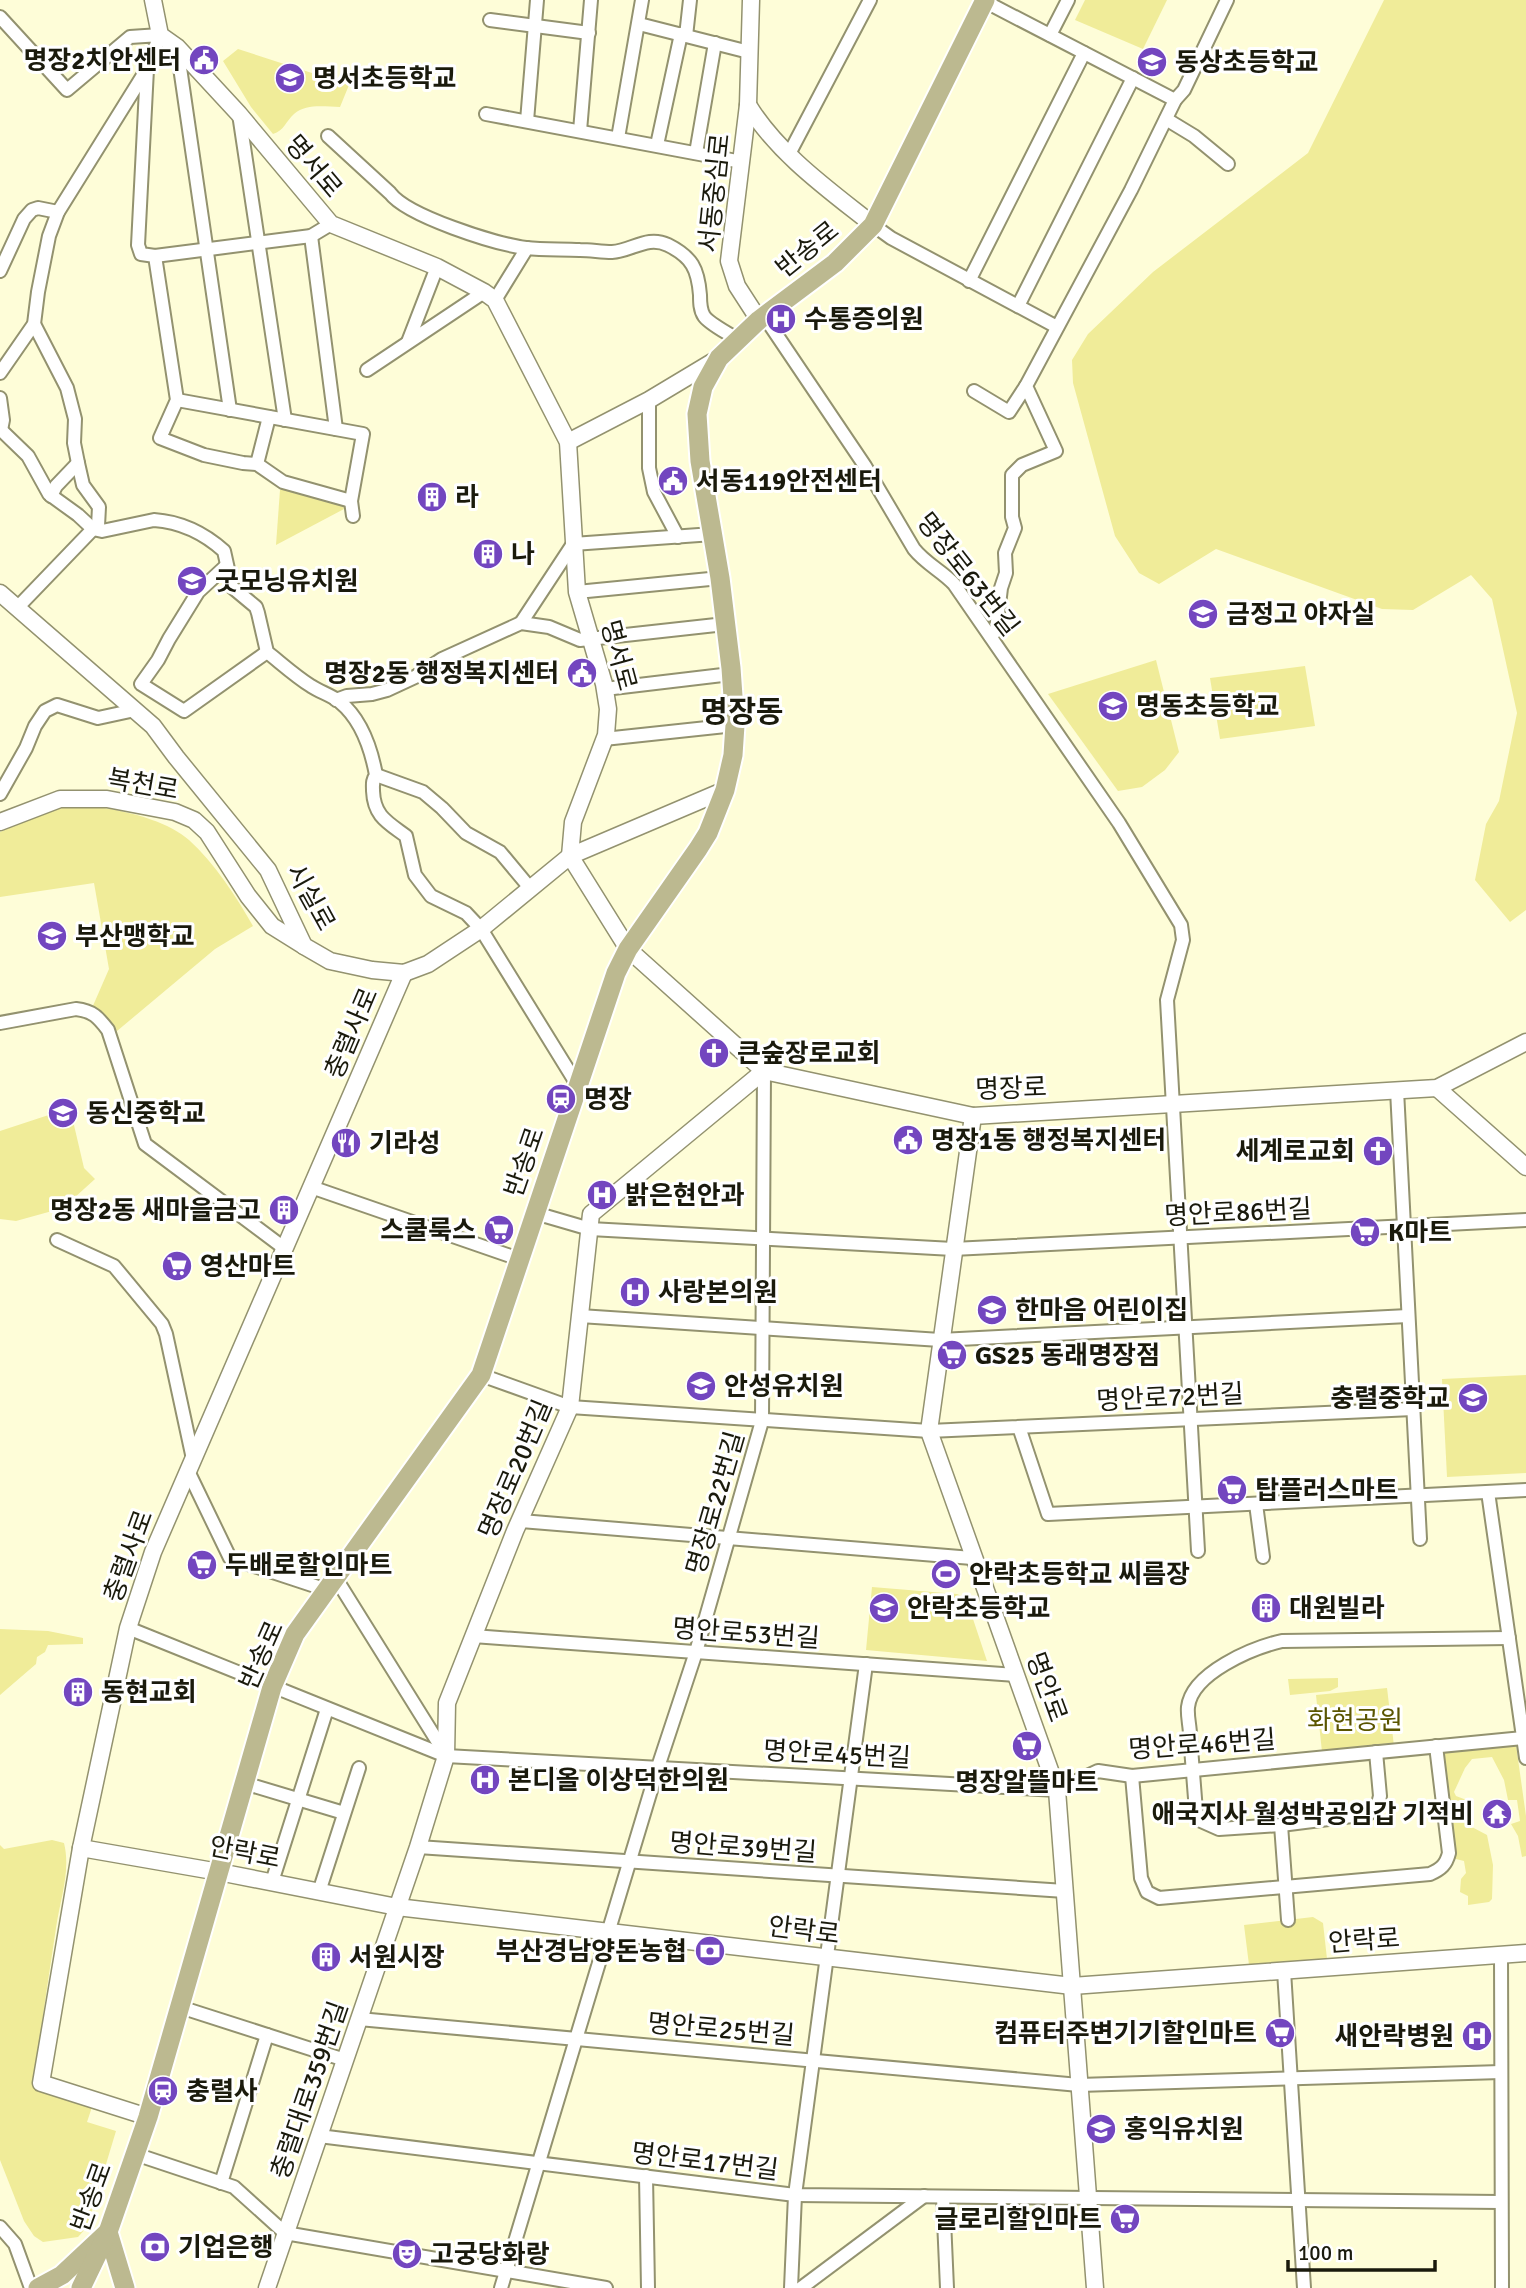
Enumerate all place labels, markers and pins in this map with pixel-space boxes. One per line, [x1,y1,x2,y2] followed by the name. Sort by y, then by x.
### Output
[187,43,221,77] public building icon: 명장2치안센터
[23,45,181,77] place label: 명장2치안센터
[1135,45,1169,79] school or university icon: 동상초등학교
[1175,47,1319,79] place label: 동상초등학교
[273,61,307,95] school or university icon: 명서초등학교
[313,63,457,95] place label: 명서초등학교
[764,302,798,336] hospital icon: 수통증의원
[804,304,924,336] place label: 수통증의원
[656,464,690,498] public building icon: 서동119안전센터
[696,466,882,498] place label: 서동119안전센터
[415,480,449,514] building icon: 라
[455,482,479,514] place label: 라
[471,537,505,571] building icon: 나
[511,539,535,571] place label: 나
[175,564,209,598] school or university icon: 굿모닝유치원
[215,566,359,598] place label: 굿모닝유치원
[1186,597,1220,631] school or university icon: 금정고 야자실
[1226,599,1375,631] place label: 금정고 야자실
[565,656,599,690] public building icon: 명장2동 행정복지센터
[324,658,559,690] place label: 명장2동 행정복지센터
[1096,689,1130,723] school or university icon: 명동초등학교
[1136,691,1280,723] place label: 명동초등학교
[35,919,69,953] school or university icon: 부산맹학교
[75,921,195,953] place label: 부산맹학교
[697,1036,731,1070] church icon: 큰숲장로교회
[737,1038,881,1070] place label: 큰숲장로교회
[544,1082,578,1116] station icon: 명장
[584,1084,632,1116] place label: 명장
[46,1096,80,1130] school or university icon: 동신중학교
[86,1098,206,1130] place label: 동신중학교
[891,1123,925,1157] public building icon: 명장1동 행정복지센터
[931,1125,1166,1157] place label: 명장1동 행정복지센터
[329,1126,363,1160] restaurant icon: 기라성
[369,1128,441,1160] place label: 기라성
[1361,1134,1395,1168] church icon: 세계로교회
[1235,1136,1355,1168] place label: 세계로교회
[585,1178,619,1212] hospital icon: 밝은현안과
[625,1180,745,1212] place label: 밝은현안과
[267,1193,301,1227] building icon: 명장2동 새마을금고
[50,1195,261,1227] place label: 명장2동 새마을금고
[482,1213,516,1247] supermarket icon: 스쿨룩스
[380,1215,476,1247] place label: 스쿨룩스
[1348,1215,1382,1249] supermarket icon: K마트
[1388,1217,1452,1249] place label: K마트
[160,1249,194,1283] supermarket icon: 영산마트
[200,1251,296,1283] place label: 영산마트
[618,1275,652,1309] hospital icon: 사랑본의원
[658,1277,778,1309] place label: 사랑본의원
[975,1293,1009,1327] school or university icon: 한마음 어린이집
[1015,1295,1188,1327] place label: 한마음 어린이집
[935,1338,969,1372] supermarket icon: GS25 동래명장점
[975,1340,1160,1372] place label: GS25 동래명장점
[684,1369,718,1403] school or university icon: 안성유치원
[724,1371,844,1403] place label: 안성유치원
[1456,1381,1490,1415] school or university icon: 충렬중학교
[1330,1383,1450,1415] place label: 충렬중학교
[1215,1473,1249,1507] supermarket icon: 탑플러스마트
[1255,1475,1399,1507] place label: 탑플러스마트
[185,1548,219,1582] supermarket icon: 두배로할인마트
[225,1550,392,1582] place label: 두배로할인마트
[929,1557,963,1591] sports icon: 안락초등학교 씨름장
[969,1559,1190,1591] place label: 안락초등학교 씨름장
[867,1591,901,1625] school or university icon: 안락초등학교
[1249,1591,1283,1625] building icon: 대원빌라
[907,1593,1051,1625] place label: 안락초등학교
[1289,1593,1385,1625] place label: 대원빌라
[61,1675,95,1709] building icon: 동현교회
[101,1677,197,1709] place label: 동현교회
[1010,1729,1044,1763] supermarket icon: 명장알뜰마트
[468,1763,502,1797] hospital icon: 본디올 이상덕한의원
[508,1765,729,1797] place label: 본디올 이상덕한의원
[955,1767,1099,1799] place label: 명장알뜰마트
[1480,1797,1514,1831] temple icon: 애국지사 월성박공임갑 기적비
[1152,1799,1474,1831] place label: 애국지사 월성박공임갑 기적비
[693,1934,727,1968] bank icon: 부산경남양돈농협
[496,1936,687,1968] place label: 부산경남양돈농협
[309,1940,343,1974] building icon: 서원시장
[349,1942,445,1974] place label: 서원시장
[1263,2016,1297,2050] supermarket icon: 컴퓨터주변기기할인마트
[994,2018,1257,2050] place label: 컴퓨터주변기기할인마트
[1460,2019,1494,2053] hospital icon: 새안락병원
[1334,2021,1454,2053] place label: 새안락병원
[146,2074,180,2108] station icon: 충렬사
[186,2076,258,2108] place label: 충렬사
[1084,2112,1118,2146] school or university icon: 홍익유치원
[1124,2114,1244,2146] place label: 홍익유치원
[1108,2202,1142,2236] supermarket icon: 글로리할인마트
[935,2204,1102,2236] place label: 글로리할인마트
[138,2230,172,2264] bank icon: 기업은행
[178,2232,274,2264] place label: 기업은행
[390,2237,424,2271] theatre icon: 고궁당화랑
[430,2239,550,2271] place label: 고궁당화랑

